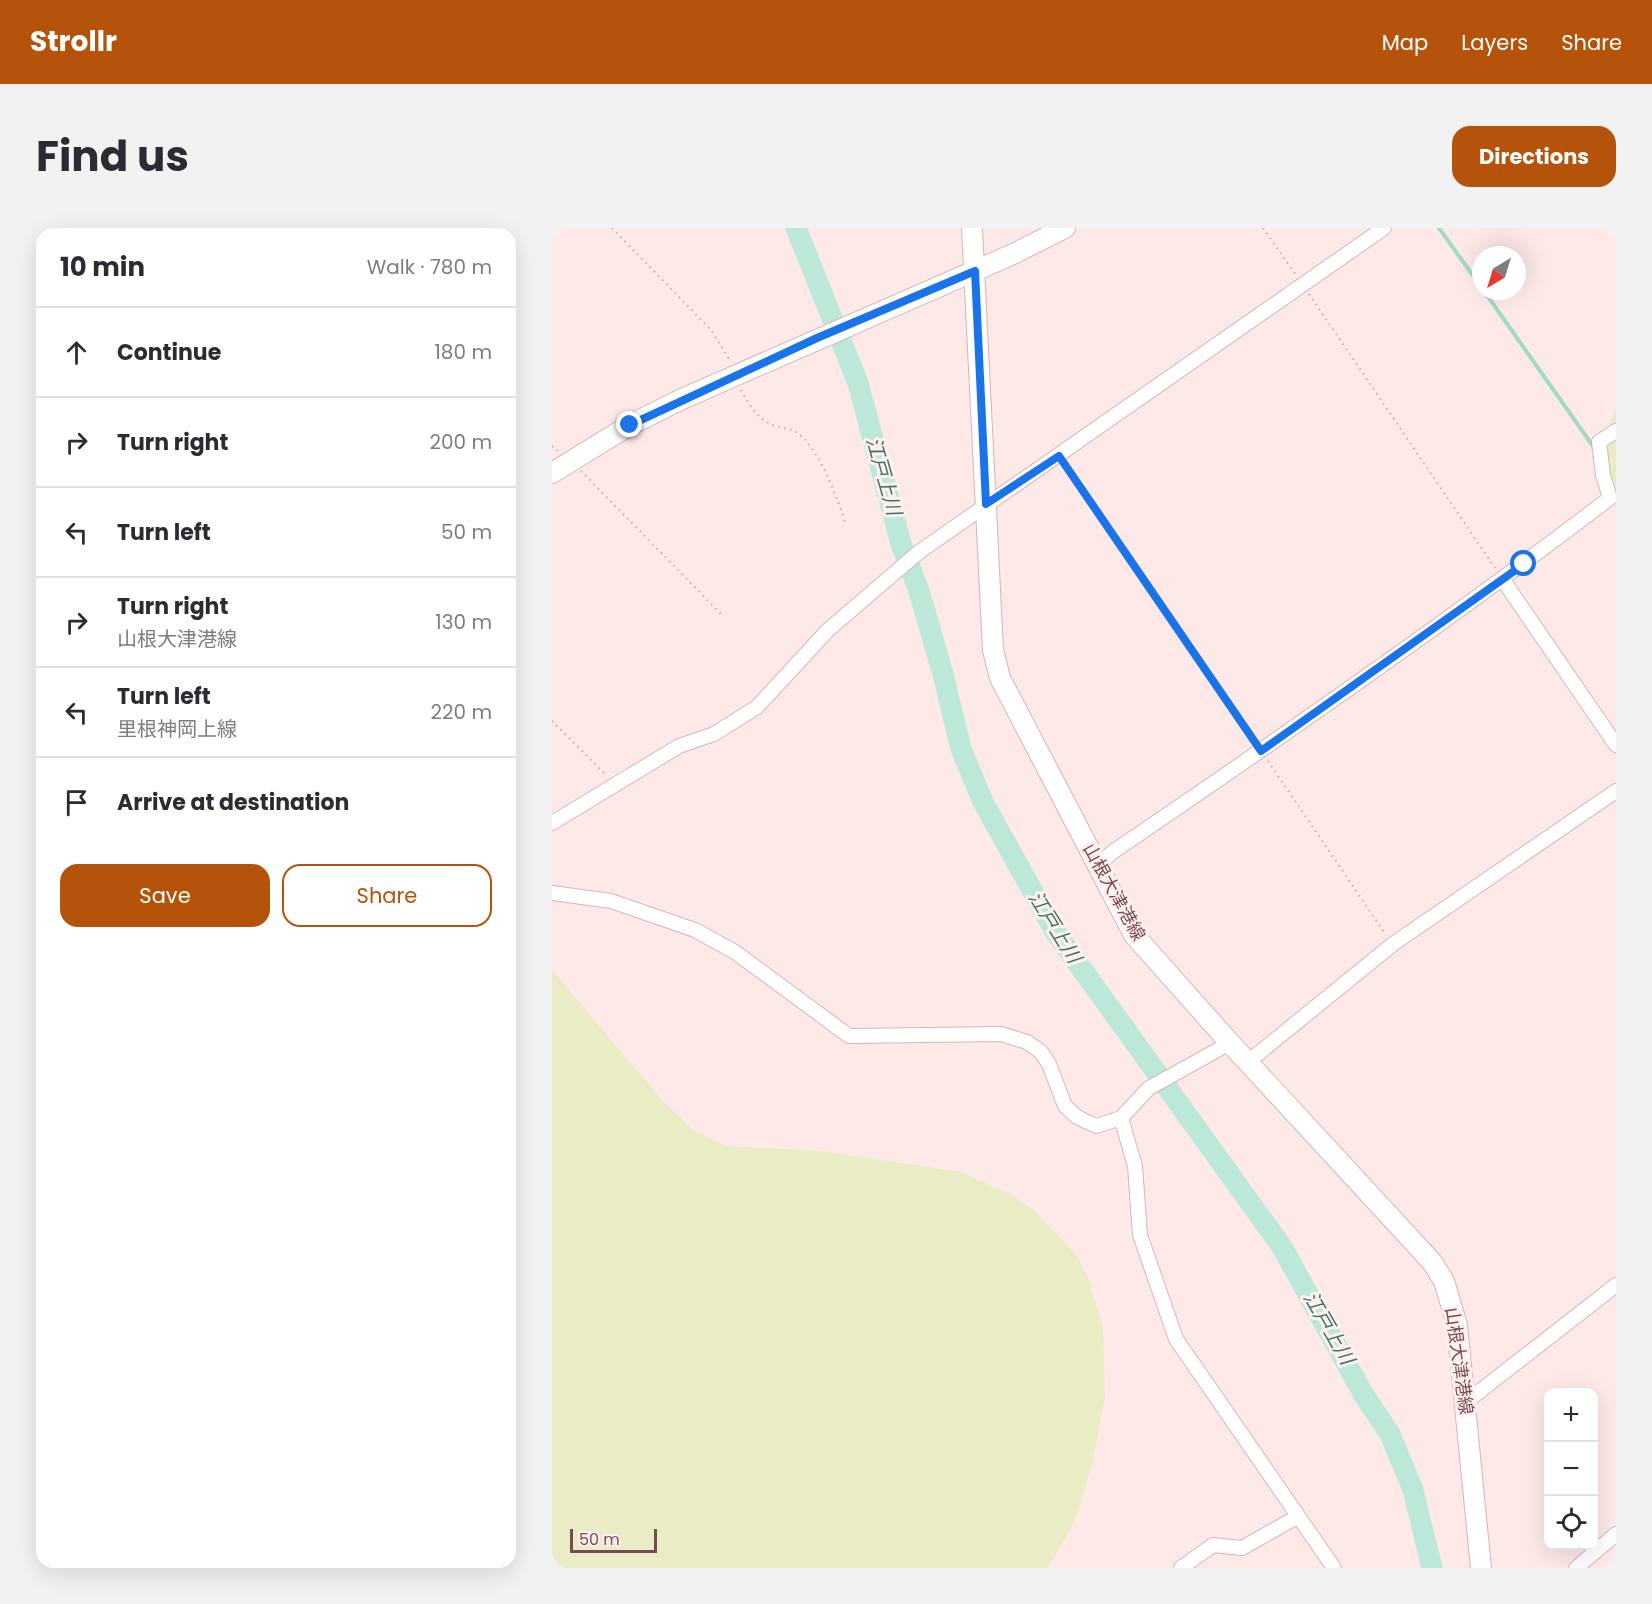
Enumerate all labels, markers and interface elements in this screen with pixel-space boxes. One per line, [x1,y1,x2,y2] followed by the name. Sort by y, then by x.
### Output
[30,22,117,61] text: Strollr
[1382,28,1428,57] text: Map
[1461,28,1528,57] text: Layers
[1561,28,1622,57] text: Share
[1452,126,1616,187] button: Directions
[36,127,189,186] text: Find us
[1472,246,1526,300] north arrow
[60,249,145,285] text: 10 min
[367,253,492,281] text: Walk · 780 m
[60,336,93,369] icon: ahead
[117,337,221,368] text: Continue
[434,338,492,366] text: 180 m
[616,411,642,437] route end
[60,426,93,459] icon: right
[117,427,228,458] text: Turn right
[429,428,492,456] text: 200 m
[860,434,909,520] water label: 江戸上川
[60,516,93,549] icon: left
[117,517,211,548] text: Turn left
[441,518,492,546] text: 50 m
[1510,550,1536,576] route start
[117,591,228,622] text: Turn right
[60,606,93,639] icon: right
[435,608,492,636] text: 130 m
[117,625,237,653] text: 山根大津港線
[117,681,211,712] text: Turn left
[60,696,93,729] icon: left
[431,698,492,726] text: 220 m
[117,715,237,743] text: 里根神岡上線
[60,786,93,819] icon: arrive
[117,787,349,818] text: Arrive at destination
[1077,838,1152,945] street label: 山根大津港線
[60,864,270,927] button: Save
[282,864,492,927] button: Share
[1022,886,1089,970] water label: 江戸上川
[1297,1286,1362,1371] water label: 江戸上川
[1440,1306,1479,1416] street label: 山根大津港線
[1544,1388,1598,1550] map controls
[1544,1388,1598,1442] button: +
[1544,1442,1598,1496] button: −
[1544,1496,1598,1550] button: locate
[570,1526,657,1554] scale bar
[579,1528,620,1551] text: 50 m

